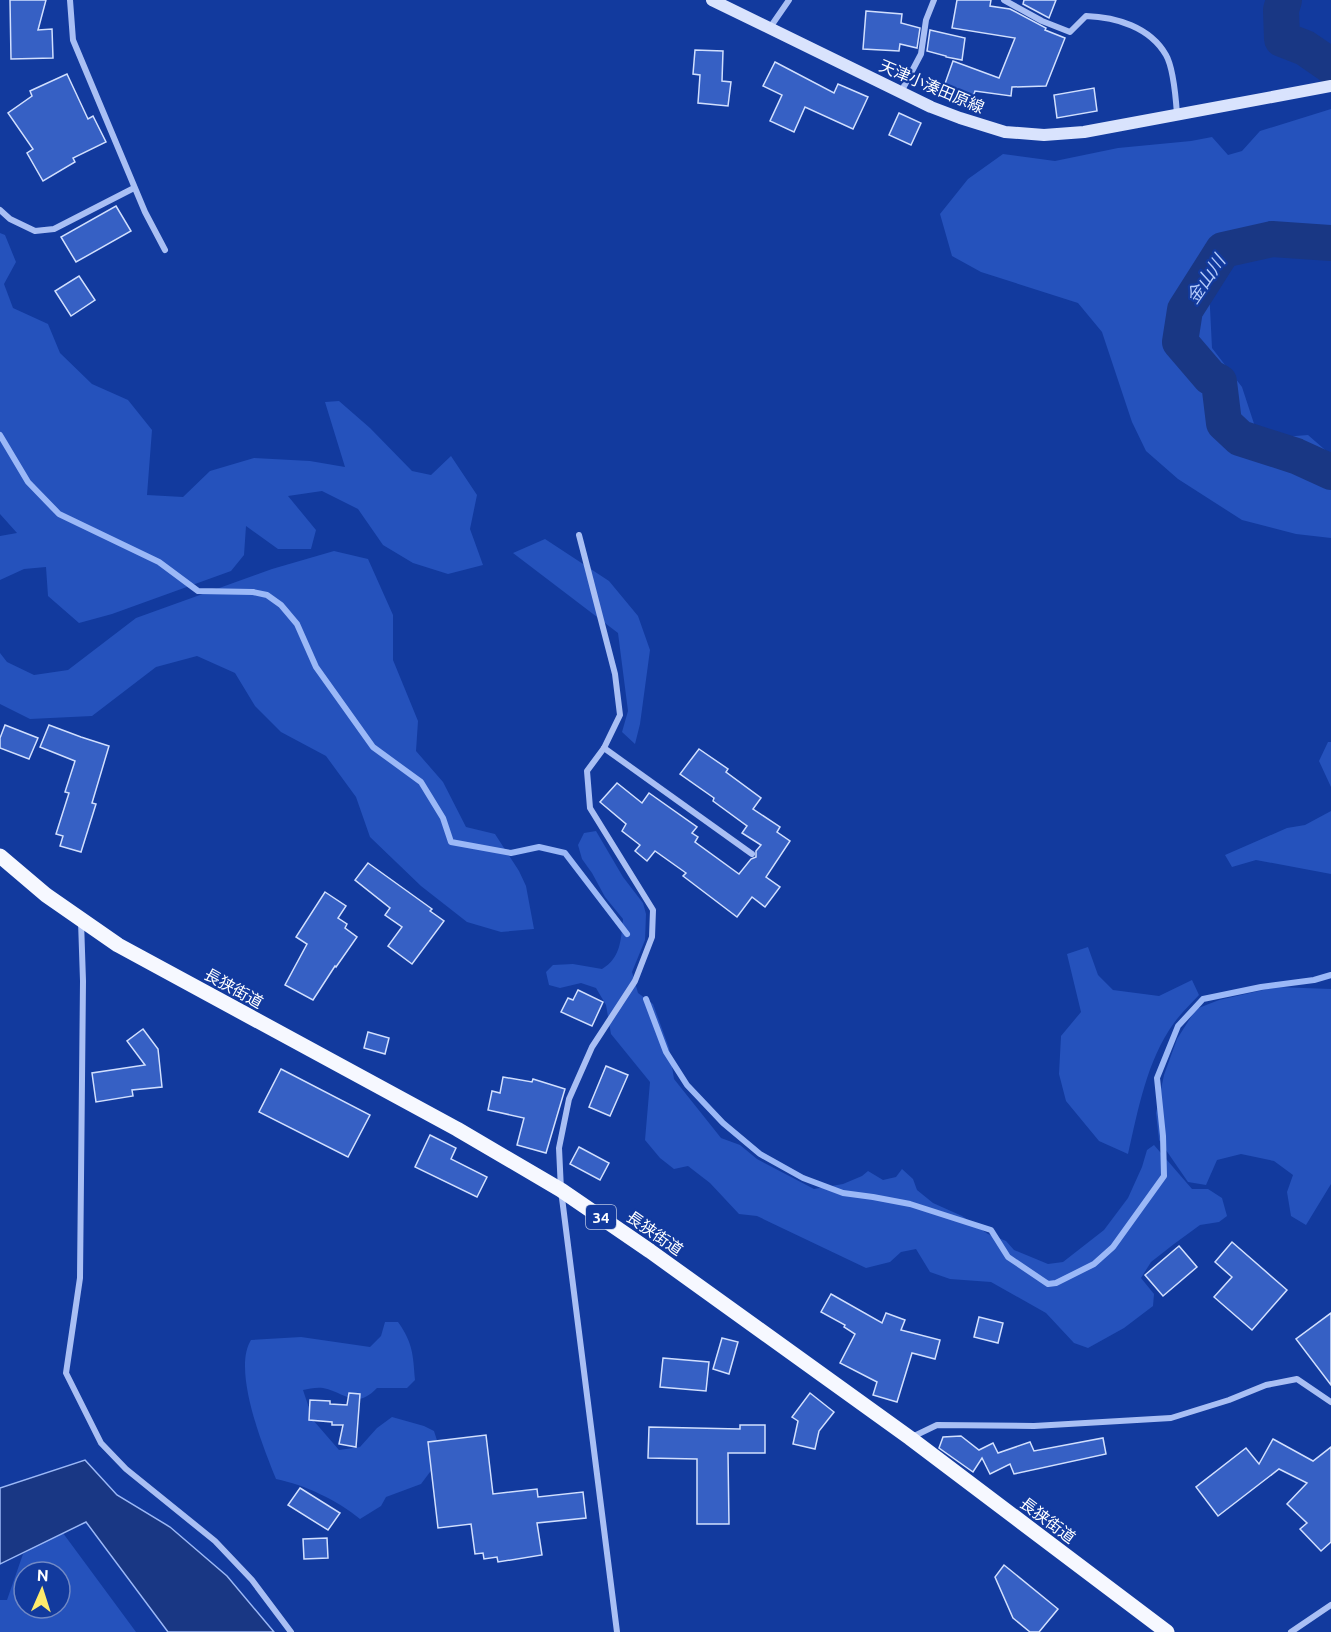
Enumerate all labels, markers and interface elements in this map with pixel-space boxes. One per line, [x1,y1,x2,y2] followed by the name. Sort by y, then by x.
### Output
[877,56,987,116] street label: 天津小湊田原線
[1182,249,1230,307] water label: 金山川
[202,965,266,1011] street label: 長狭街道
[586,1205,616,1229] road number: 34
[624,1207,686,1259] street label: 長狭街道
[1017,1494,1079,1546] street label: 長狭街道
[12,1560,72,1620] north arrow
[36,1566,49,1584] text: N

